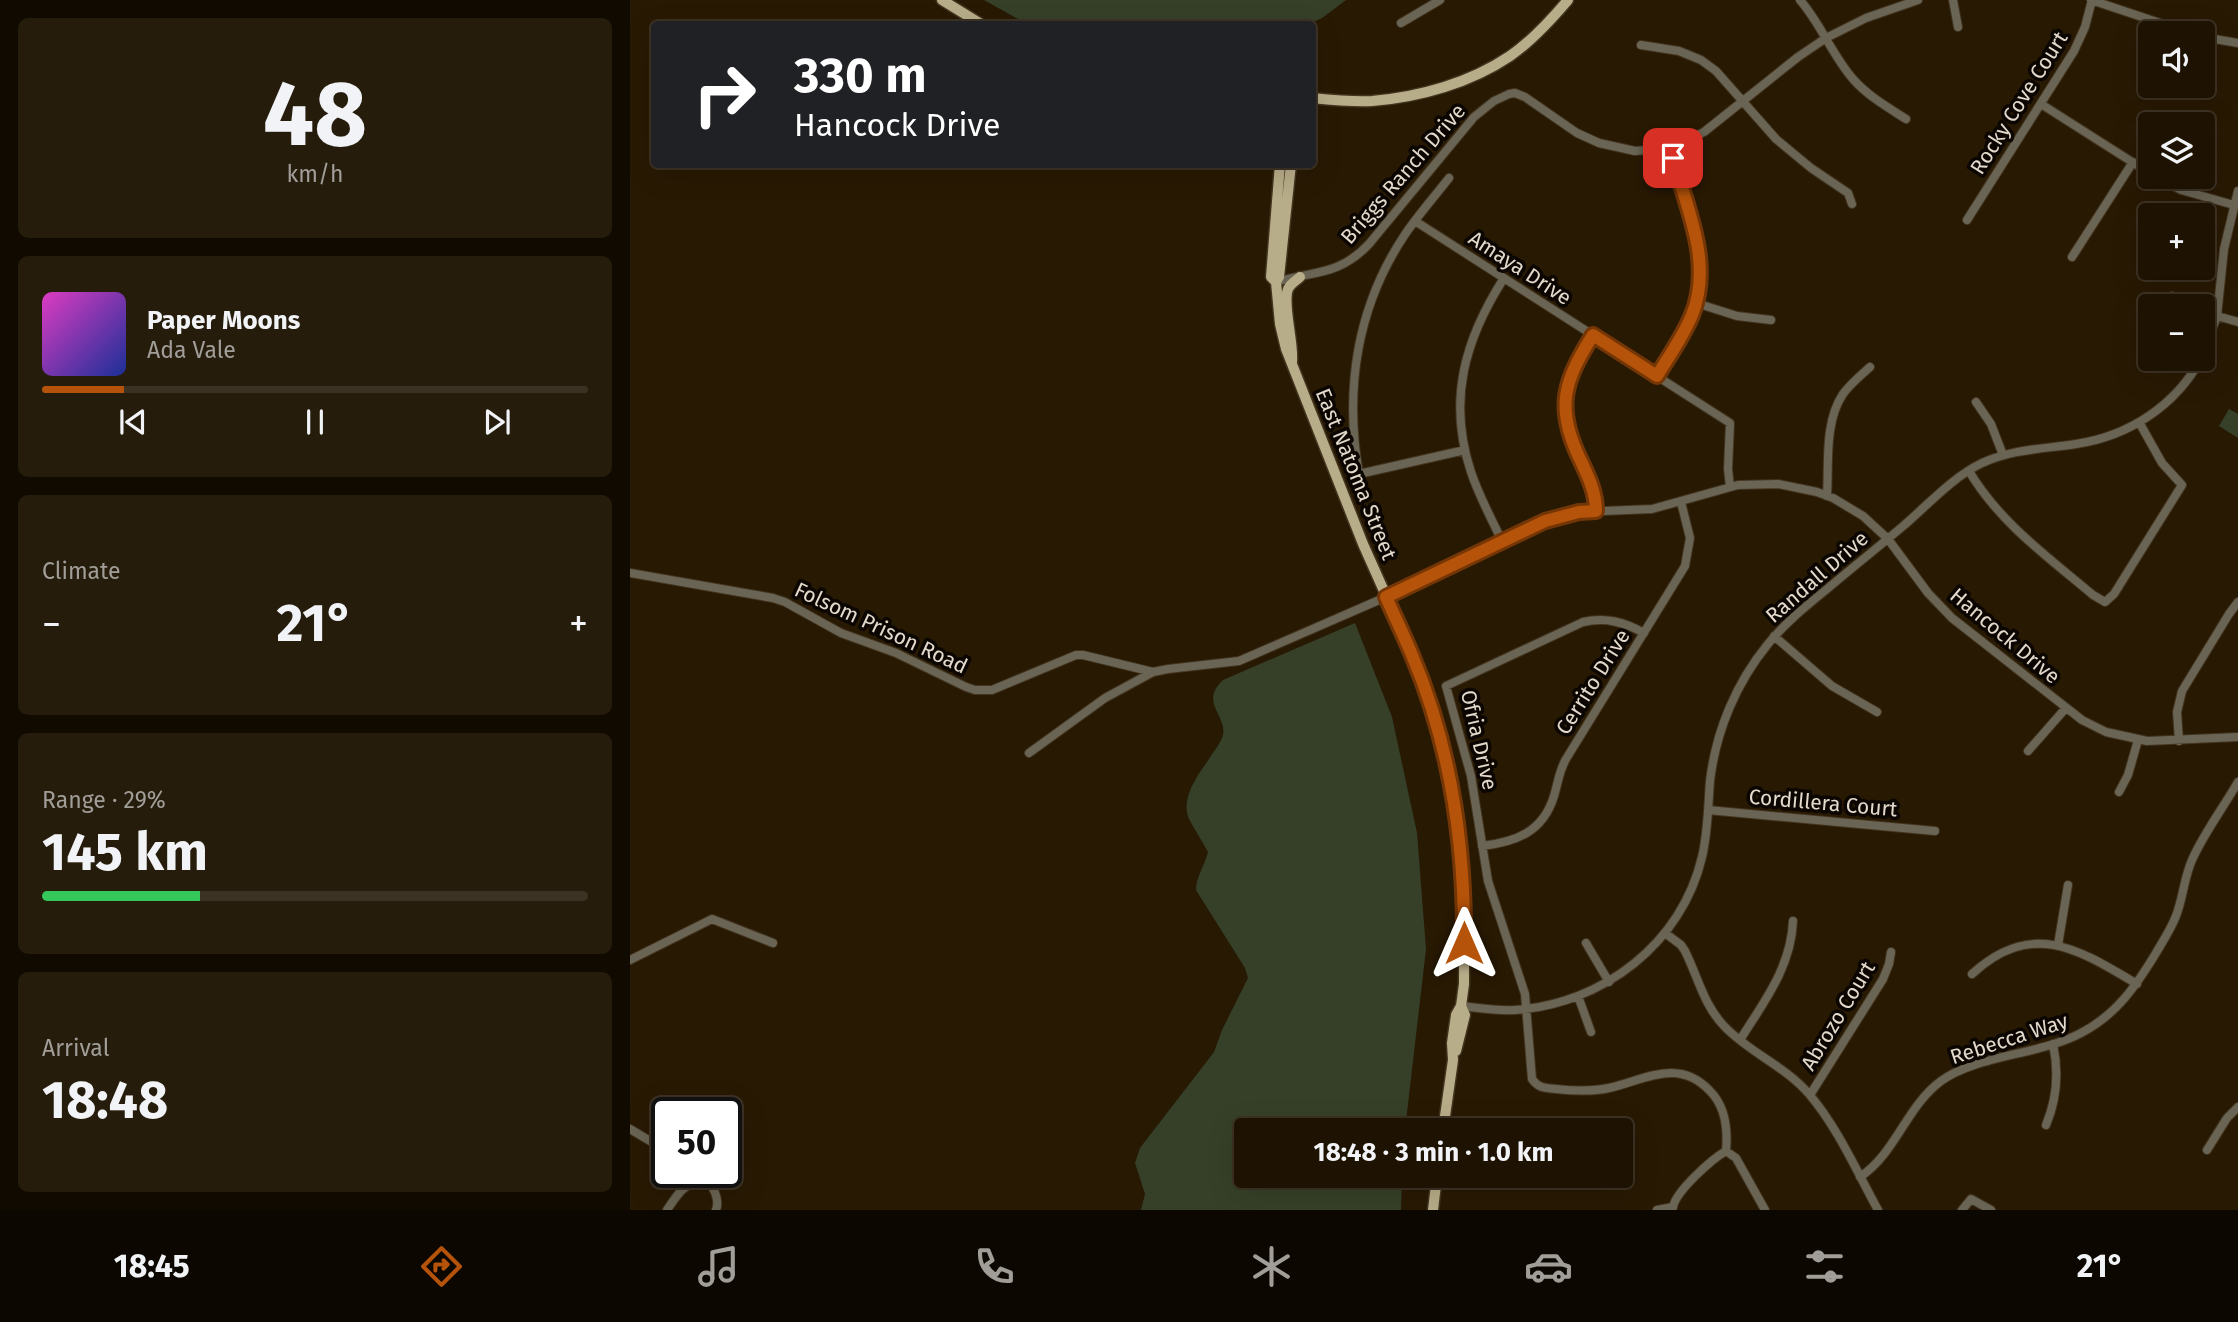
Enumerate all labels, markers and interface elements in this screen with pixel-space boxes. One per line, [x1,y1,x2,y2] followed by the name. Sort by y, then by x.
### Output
[2138,21,2215,371] map controls
[2138,21,2215,98] button: sound
[1965,26,2074,179] street label: Rocky Cove Court
[794,46,927,105] text: 330 m
[679,49,770,140] icon: right
[263,60,367,169] text: 48
[1335,99,1471,249] street label: Briggs Ranch Drive
[794,106,1000,144] text: Hancock Drive
[2138,112,2215,189] button: layers
[1643,128,1703,188] pin
[1654,139,1692,177] icon: arrive
[287,160,343,188] text: km/h
[2138,203,2215,280] button: +
[1464,225,1576,311] street label: Amaya Drive
[2138,294,2215,371] button: −
[147,305,300,336] text: Paper Moons
[147,336,236,364] text: Ada Vale
[1310,385,1402,564] street label: East Natoma Street
[114,403,152,441] icon: previous
[296,403,334,441] icon: pause
[478,403,516,441] icon: next
[1761,525,1873,629] street label: Randall Drive
[42,557,121,585] text: Climate
[790,577,972,679] street label: Folsom Prison Road
[1945,582,2065,690] street label: Hancock Drive
[277,592,354,655] text: 21°
[42,601,61,647] text: −
[569,601,588,647] text: +
[1550,625,1636,739] street label: Cerrito Drive
[1455,687,1503,793] street label: Ofria Drive
[1748,784,1899,822] street label: Cordillera Court
[42,786,166,814] text: Range · 29%
[42,821,208,884] text: 145 km
[1427,906,1501,980] position arrow
[1795,956,1881,1075] street label: Abrozo Court
[1947,1008,2072,1070] street label: Rebecca Way
[42,1034,109,1062] text: Arrival
[42,1069,168,1132] text: 18:48
[651,1097,742,1188] speed limit sign: 50
[1314,1137,1553,1168] text: 18:48 · 3 min · 1.0 km
[417,1242,466,1291] icon: directions
[694,1242,743,1291] icon: music
[970,1242,1019,1291] icon: phone
[1247,1242,1296,1291] icon: climate
[1524,1242,1573,1291] icon: car
[1800,1242,1849,1291] icon: filters
[114,1247,190,1285] text: 18:45
[2077,1247,2124,1285] text: 21°

